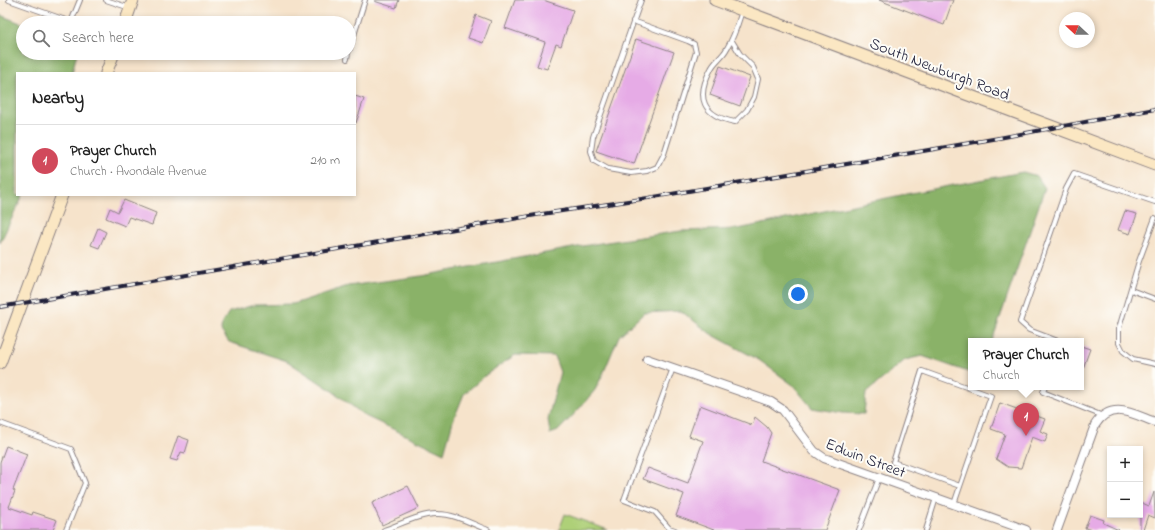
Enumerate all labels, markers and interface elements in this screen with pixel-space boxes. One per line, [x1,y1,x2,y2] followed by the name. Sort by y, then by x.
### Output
[1059,12,1095,48] north arrow
[16,16,356,60] search box
[30,27,52,49] icon: search
[62,27,134,49] text: Search here
[866,32,1013,108] street label: South Newburgh Road
[32,86,84,111] text: Nearby
[70,140,156,162] text: Prayer Church
[43,151,47,170] text: 1
[310,151,340,170] text: 210 m
[70,162,207,181] text: Church · Avondale Avenue
[788,284,808,304] your location
[968,338,1084,390] popup
[983,344,1069,366] text: Prayer Church
[983,366,1020,385] text: Church
[1013,403,1039,436] pin: 1
[822,433,909,485] street label: Edwin Street
[1107,446,1143,518] map controls
[1107,446,1143,482] button: +
[1107,482,1143,518] button: −

